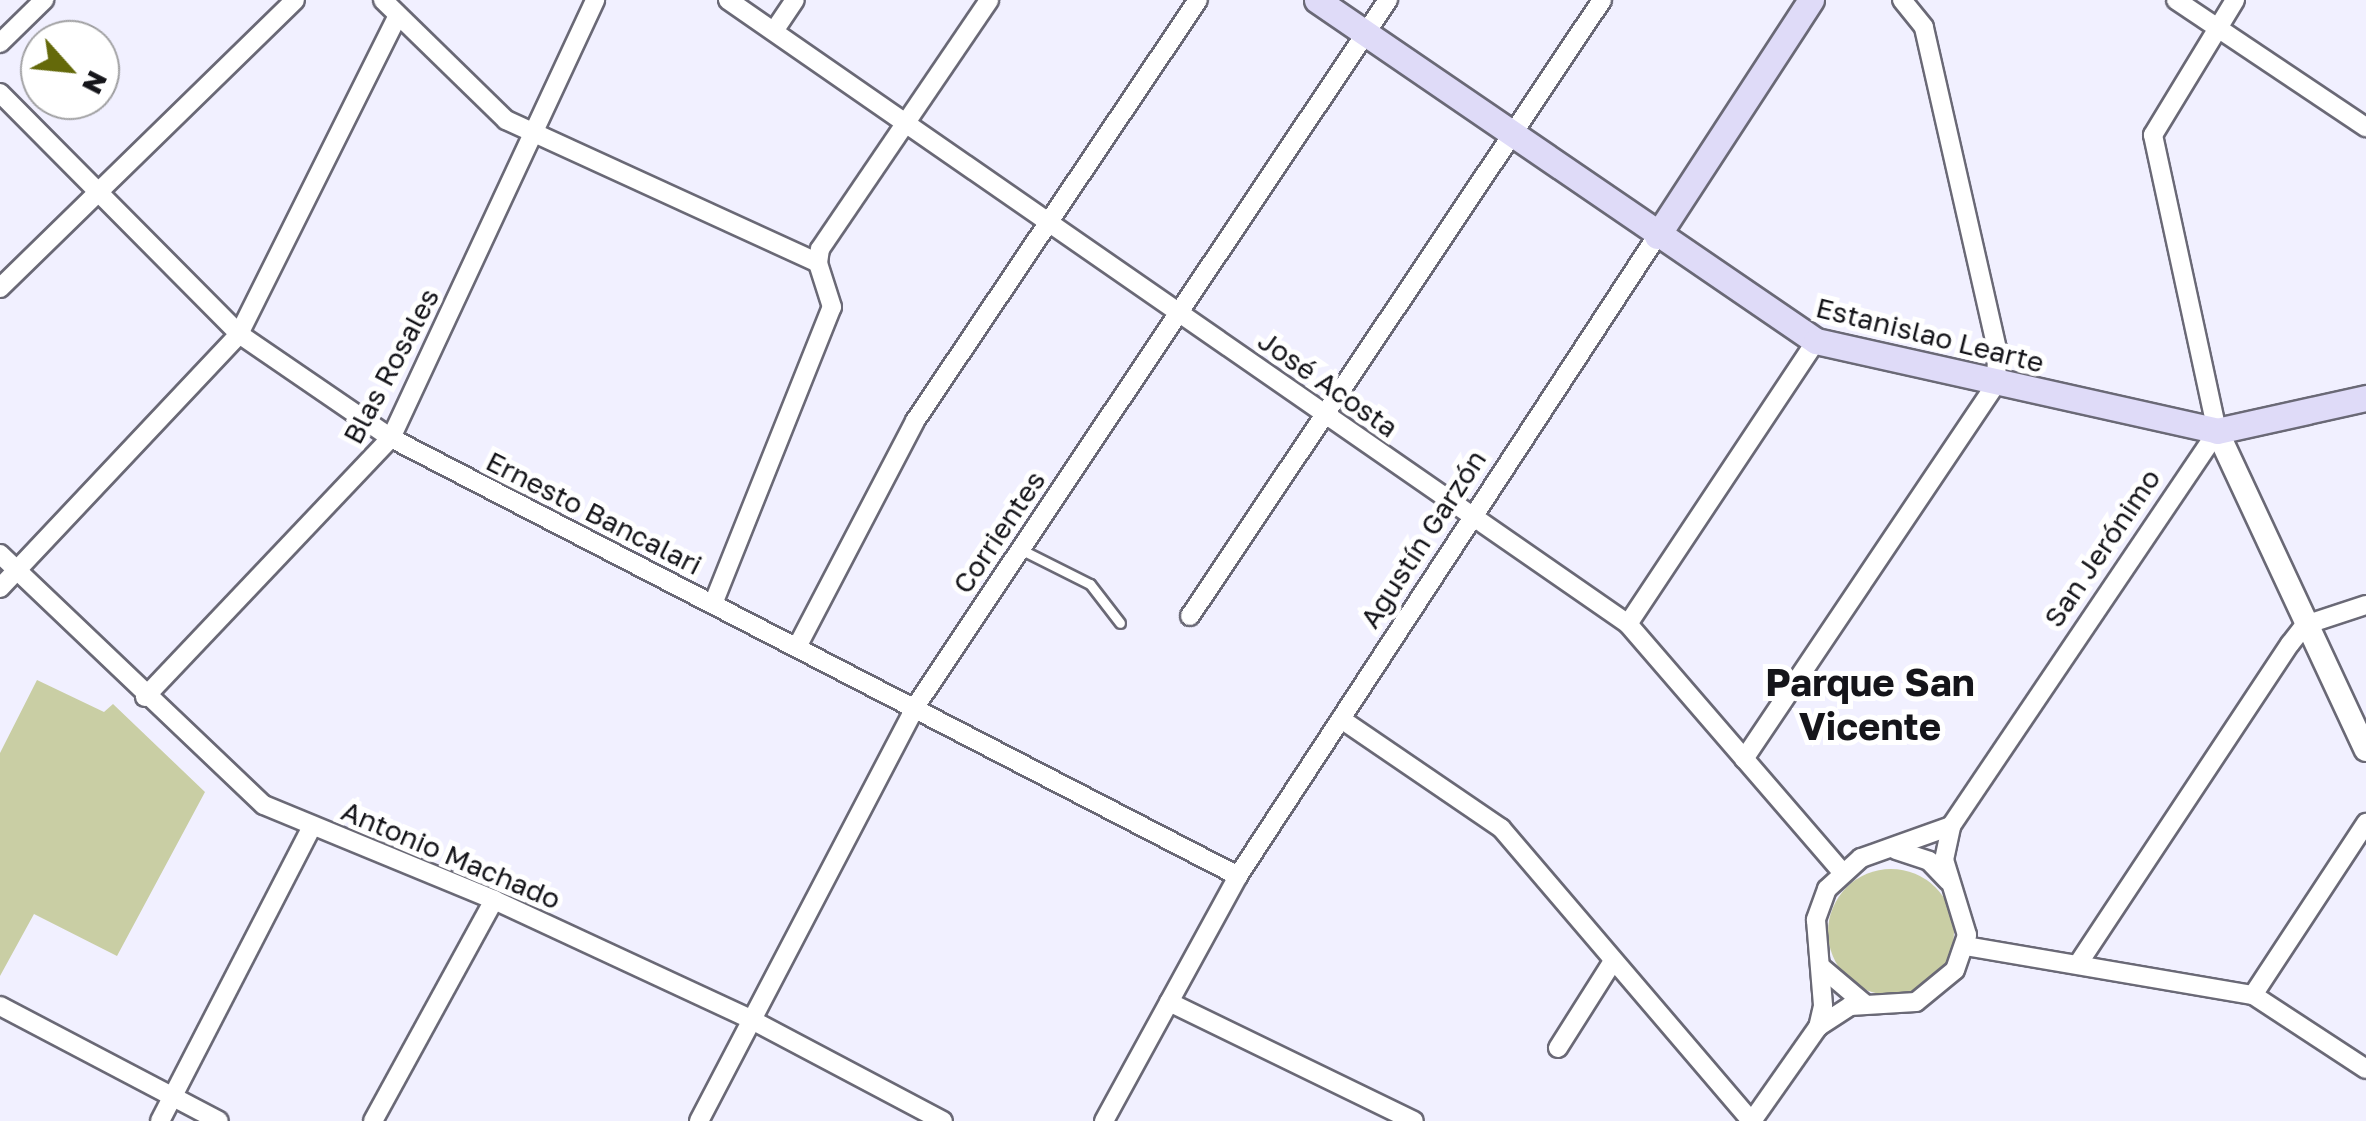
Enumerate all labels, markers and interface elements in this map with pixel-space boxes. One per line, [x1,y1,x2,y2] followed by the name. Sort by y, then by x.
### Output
[20,20,120,120] north arrow
[76,66,115,100] text: N
[336,282,446,450] street label: Blas Rosales
[1813,290,2047,380] street label: Estanislao Learte
[1252,324,1404,444] street label: José Acosta
[481,444,707,582] street label: Ernesto Bancalari
[1353,444,1493,634] street label: Agustín Garzón
[2037,463,2167,633] street label: San Jerónimo
[946,464,1052,600] street label: Corrientes
[1765,659,1975,748] district label: Parque San Vicente
[337,794,565,916] street label: Antonio Machado

